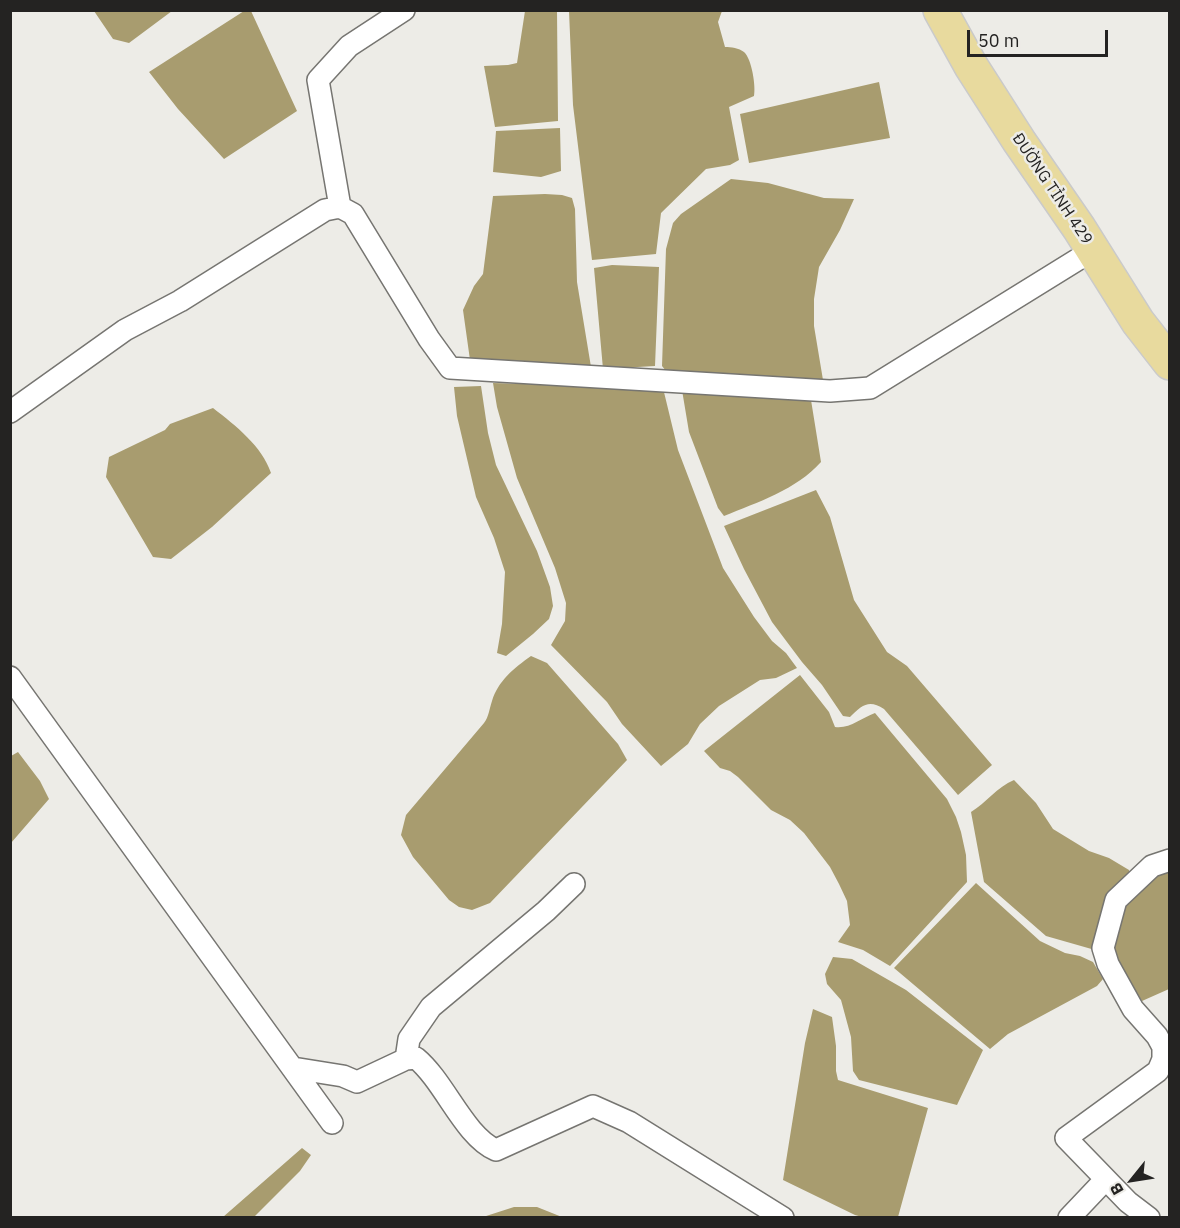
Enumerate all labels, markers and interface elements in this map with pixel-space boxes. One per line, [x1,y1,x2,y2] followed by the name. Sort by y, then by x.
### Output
[970,18,1111,56] scale bar
[978,29,1020,52] text: 50 m
[1008,130,1096,248] street label: ĐƯỜNG TỈNH 429
[1102,1150,1162,1210] north arrow
[1105,1179,1128,1199] text: B

